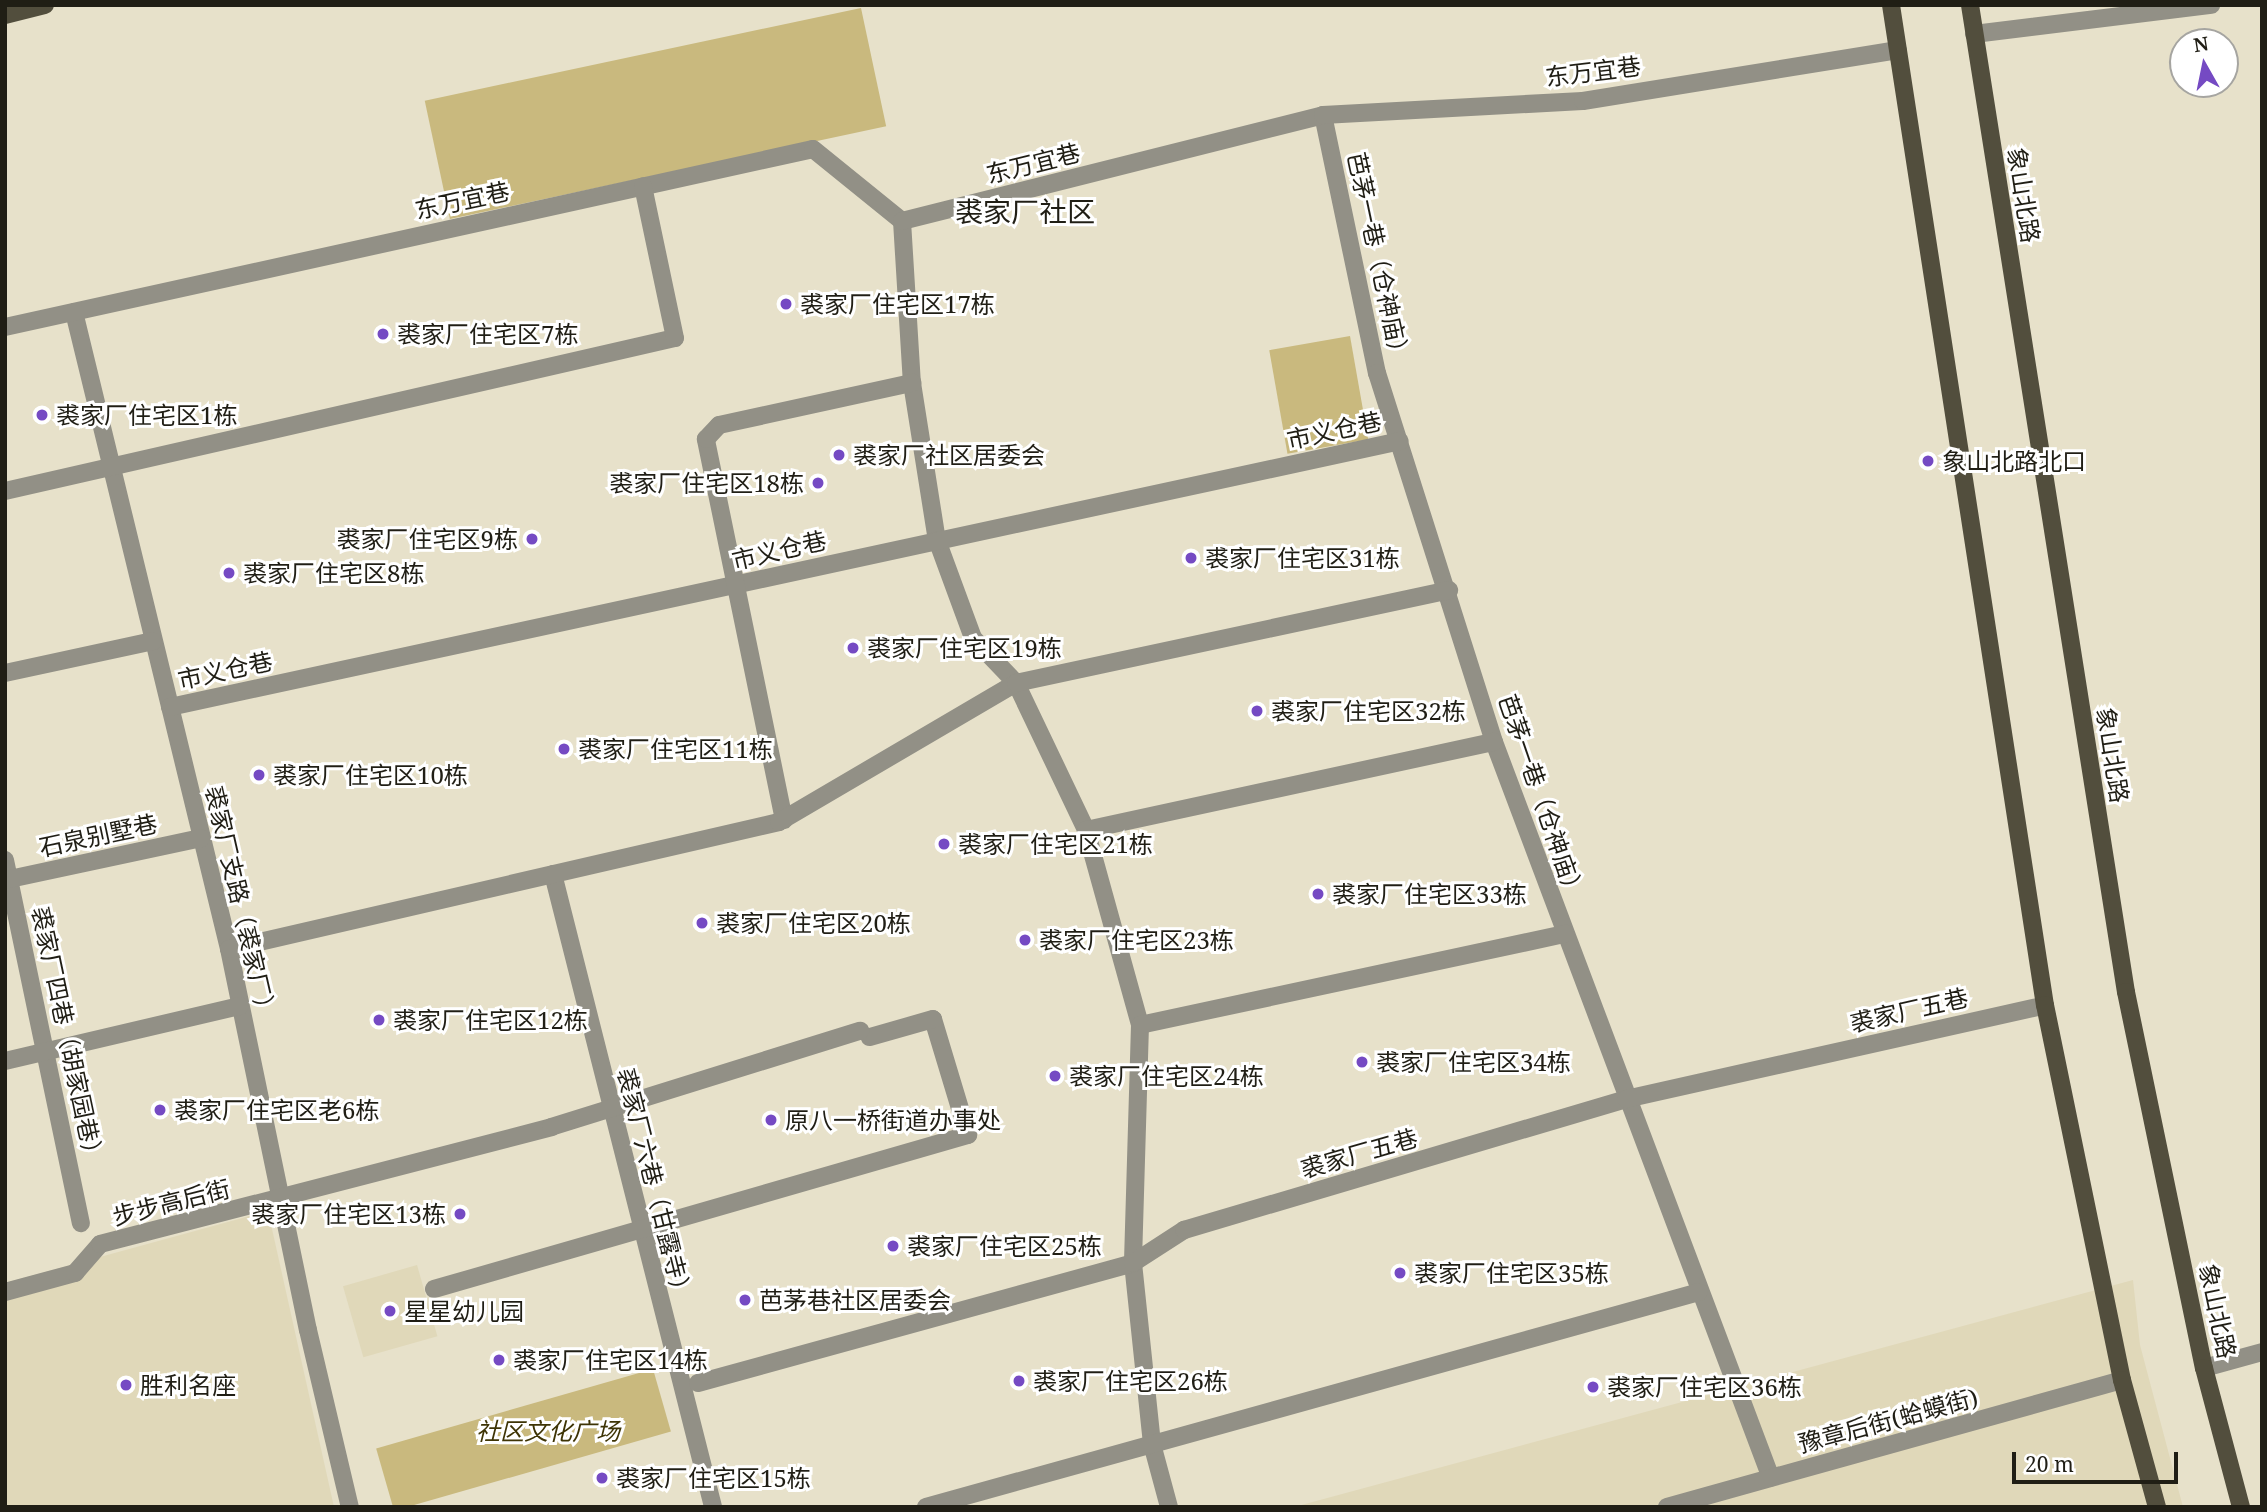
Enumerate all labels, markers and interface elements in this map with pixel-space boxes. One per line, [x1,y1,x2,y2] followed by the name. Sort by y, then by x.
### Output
[2169,28,2239,98] north arrow
[2192,30,2210,58] text: N
[1544,51,1642,91] street label: 东万宜巷
[983,137,1083,189] street label: 东万宜巷
[2002,145,2046,245] street label: 象山北路
[1342,149,1416,367] street label: 芭茅一巷（仓神庙）
[412,176,512,224] street label: 东万宜巷
[955,194,1095,228] district label: 裘家厂社区
[800,290,995,318] place label: 裘家厂住宅区17栋
[778,296,794,312] marker: 裘家厂住宅区17栋
[397,320,578,348] place label: 裘家厂住宅区7栋
[375,326,391,342] marker: 裘家厂住宅区7栋
[56,401,237,429] place label: 裘家厂住宅区1栋
[1284,406,1384,454] street label: 市义仓巷
[34,407,50,423] marker: 裘家厂住宅区1栋
[853,441,1045,469] place label: 裘家厂社区居委会
[831,447,847,463] marker: 裘家厂社区居委会
[1942,447,2086,475] place label: 象山北路北口
[1920,453,1936,469] marker: 象山北路北口
[609,469,804,497] place label: 裘家厂住宅区18栋
[810,475,826,491] marker: 裘家厂住宅区18栋
[337,525,518,553] place label: 裘家厂住宅区9栋
[729,525,829,575] street label: 市义仓巷
[524,531,540,547] marker: 裘家厂住宅区9栋
[1205,544,1400,572] place label: 裘家厂住宅区31栋
[1183,550,1199,566] marker: 裘家厂住宅区31栋
[243,559,424,587] place label: 裘家厂住宅区8栋
[221,565,237,581] marker: 裘家厂住宅区8栋
[867,634,1062,662] place label: 裘家厂住宅区19栋
[845,640,861,656] marker: 裘家厂住宅区19栋
[175,646,275,694] street label: 市义仓巷
[1493,690,1591,904] street label: 芭茅一巷（仓神庙）
[1271,697,1466,725] place label: 裘家厂住宅区32栋
[1249,703,1265,719] marker: 裘家厂住宅区32栋
[2091,705,2135,805] street label: 象山北路
[578,735,773,763] place label: 裘家厂住宅区11栋
[556,741,572,757] marker: 裘家厂住宅区11栋
[273,761,468,789] place label: 裘家厂住宅区10栋
[251,767,267,783] marker: 裘家厂住宅区10栋
[200,783,282,1023] street label: 裘家厂支路（裘家厂）
[36,808,160,862] street label: 石泉别墅巷
[958,830,1153,858] place label: 裘家厂住宅区21栋
[936,836,952,852] marker: 裘家厂住宅区21栋
[1332,880,1527,908] place label: 裘家厂住宅区33栋
[1310,886,1326,902] marker: 裘家厂住宅区33栋
[26,904,110,1168] street label: 裘家厂四巷（胡家园巷）
[716,909,911,937] place label: 裘家厂住宅区20栋
[694,915,710,931] marker: 裘家厂住宅区20栋
[1039,926,1234,954] place label: 裘家厂住宅区23栋
[1017,932,1033,948] marker: 裘家厂住宅区23栋
[1847,982,1971,1038] street label: 裘家厂五巷
[393,1006,588,1034] place label: 裘家厂住宅区12栋
[371,1012,387,1028] marker: 裘家厂住宅区12栋
[1376,1048,1571,1076] place label: 裘家厂住宅区34栋
[1354,1054,1370,1070] marker: 裘家厂住宅区34栋
[1069,1062,1264,1090] place label: 裘家厂住宅区24栋
[612,1065,698,1305] street label: 裘家厂六巷（甘露寺）
[1047,1068,1063,1084] marker: 裘家厂住宅区24栋
[174,1096,379,1124] place label: 裘家厂住宅区老6栋
[152,1102,168,1118] marker: 裘家厂住宅区老6栋
[785,1106,1001,1134] place label: 原八一桥街道办事处
[763,1112,779,1128] marker: 原八一桥街道办事处
[1297,1123,1421,1183] street label: 裘家厂五巷
[109,1174,233,1230] street label: 步步高后街
[251,1200,446,1228] place label: 裘家厂住宅区13栋
[452,1206,468,1222] marker: 裘家厂住宅区13栋
[907,1232,1102,1260] place label: 裘家厂住宅区25栋
[885,1238,901,1254] marker: 裘家厂住宅区25栋
[1414,1259,1609,1287] place label: 裘家厂住宅区35栋
[2194,1261,2242,1361] street label: 象山北路
[1392,1265,1408,1281] marker: 裘家厂住宅区35栋
[759,1286,951,1314] place label: 芭茅巷社区居委会
[737,1292,753,1308] marker: 芭茅巷社区居委会
[404,1297,524,1325] place label: 星星幼儿园
[382,1303,398,1319] marker: 星星幼儿园
[513,1346,708,1374] place label: 裘家厂住宅区14栋
[491,1352,507,1368] marker: 裘家厂住宅区14栋
[1033,1367,1228,1395] place label: 裘家厂住宅区26栋
[140,1371,236,1399] place label: 胜利名座
[1011,1373,1027,1389] marker: 裘家厂住宅区26栋
[1607,1373,1802,1401] place label: 裘家厂住宅区36栋
[118,1377,134,1393] marker: 胜利名座
[1585,1379,1601,1395] marker: 裘家厂住宅区36栋
[1795,1382,1981,1458] street label: 豫章后街(蛤蟆街)
[476,1417,620,1445] park label: 社区文化广场
[2015,1438,2181,1482] scale bar
[2025,1450,2074,1478] text: 20 m
[616,1464,811,1492] place label: 裘家厂住宅区15栋
[594,1470,610,1486] marker: 裘家厂住宅区15栋

